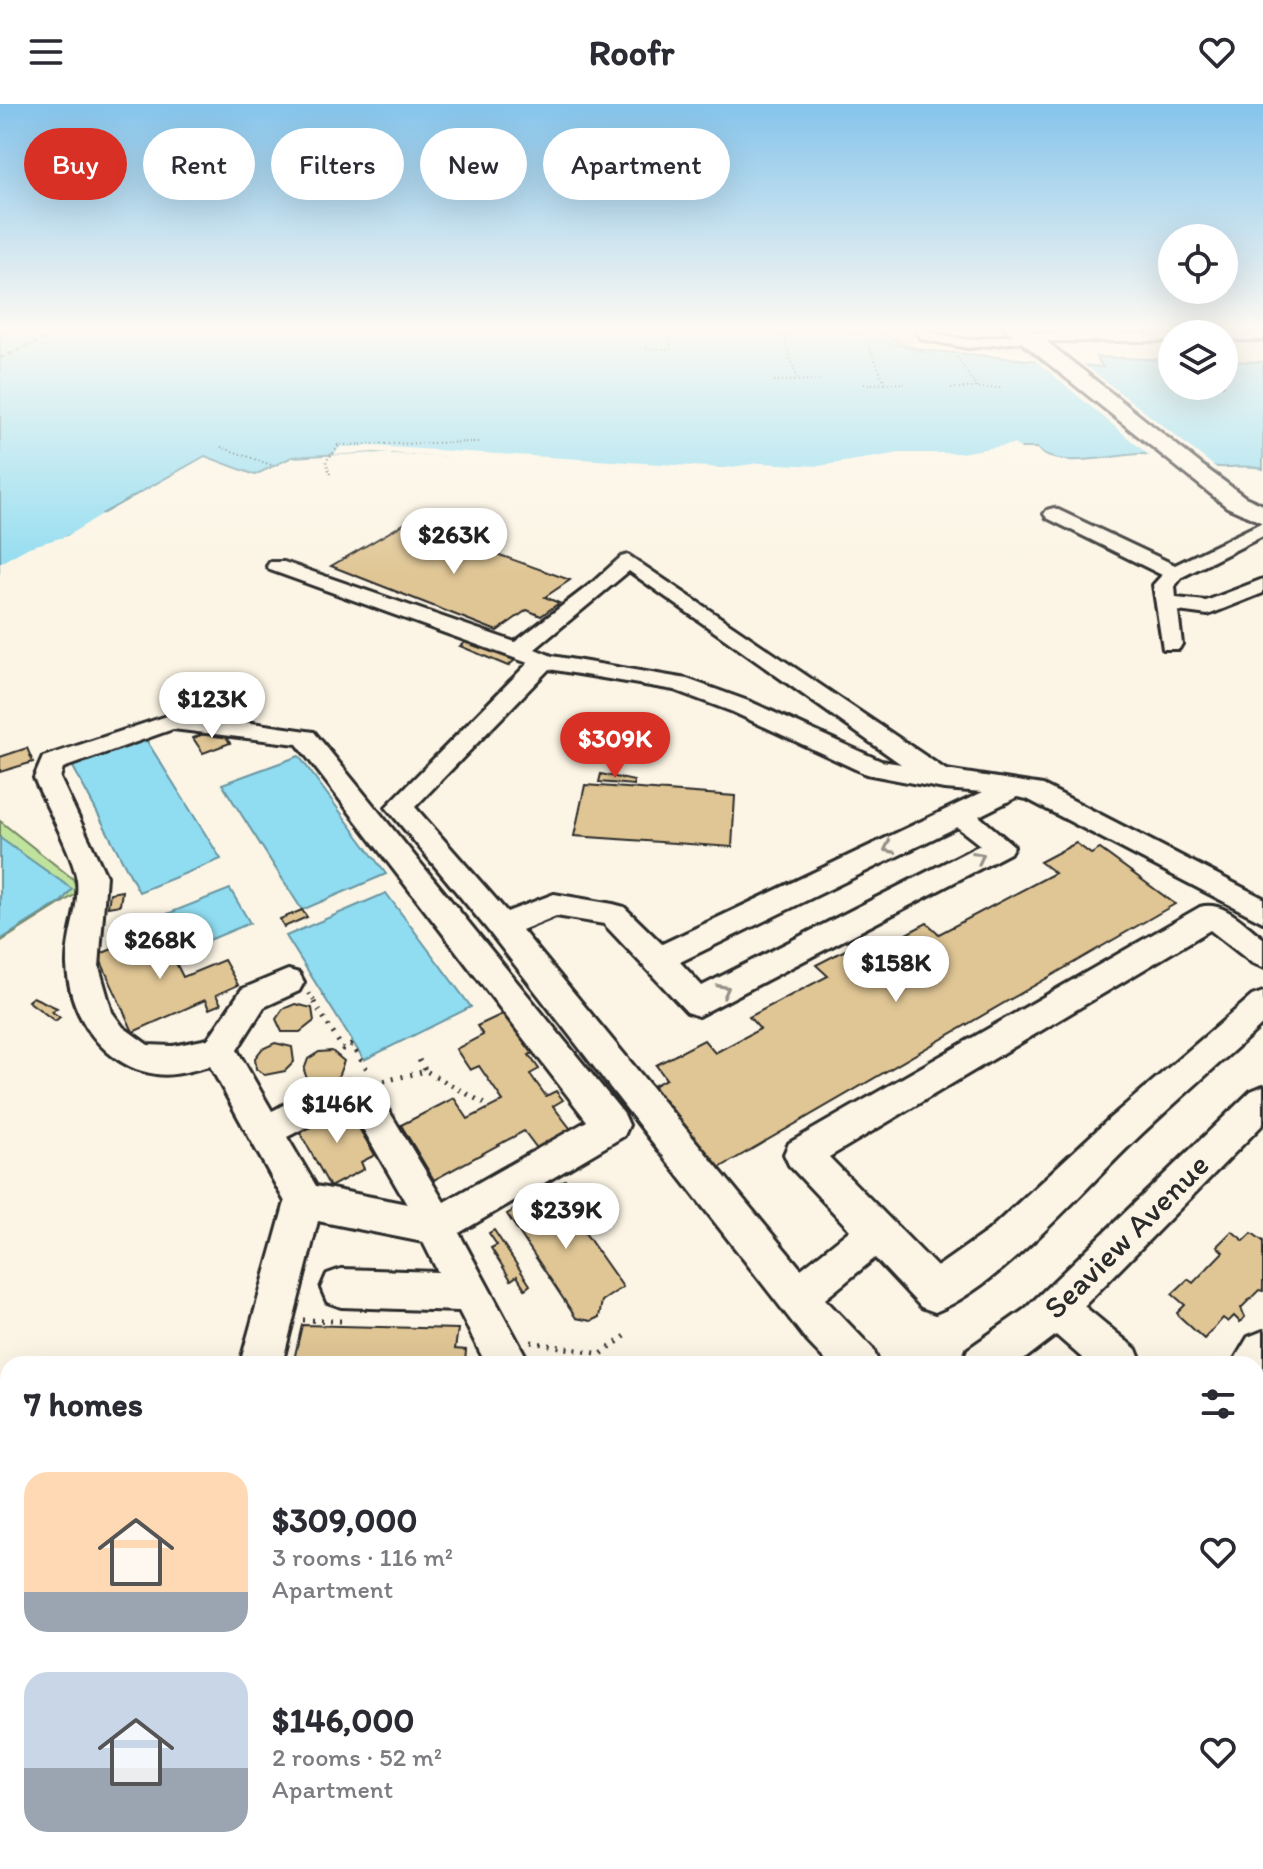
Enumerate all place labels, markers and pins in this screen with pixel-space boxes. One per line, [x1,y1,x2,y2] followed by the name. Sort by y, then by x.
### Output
[398,508,510,576] pin: $263K
[156,672,268,740] pin: $123K
[559,712,671,780] pin: $309K
[104,913,216,981] pin: $268K
[840,936,952,1004] pin: $158K
[281,1077,393,1145] pin: $146K
[510,1183,622,1251] pin: $239K

